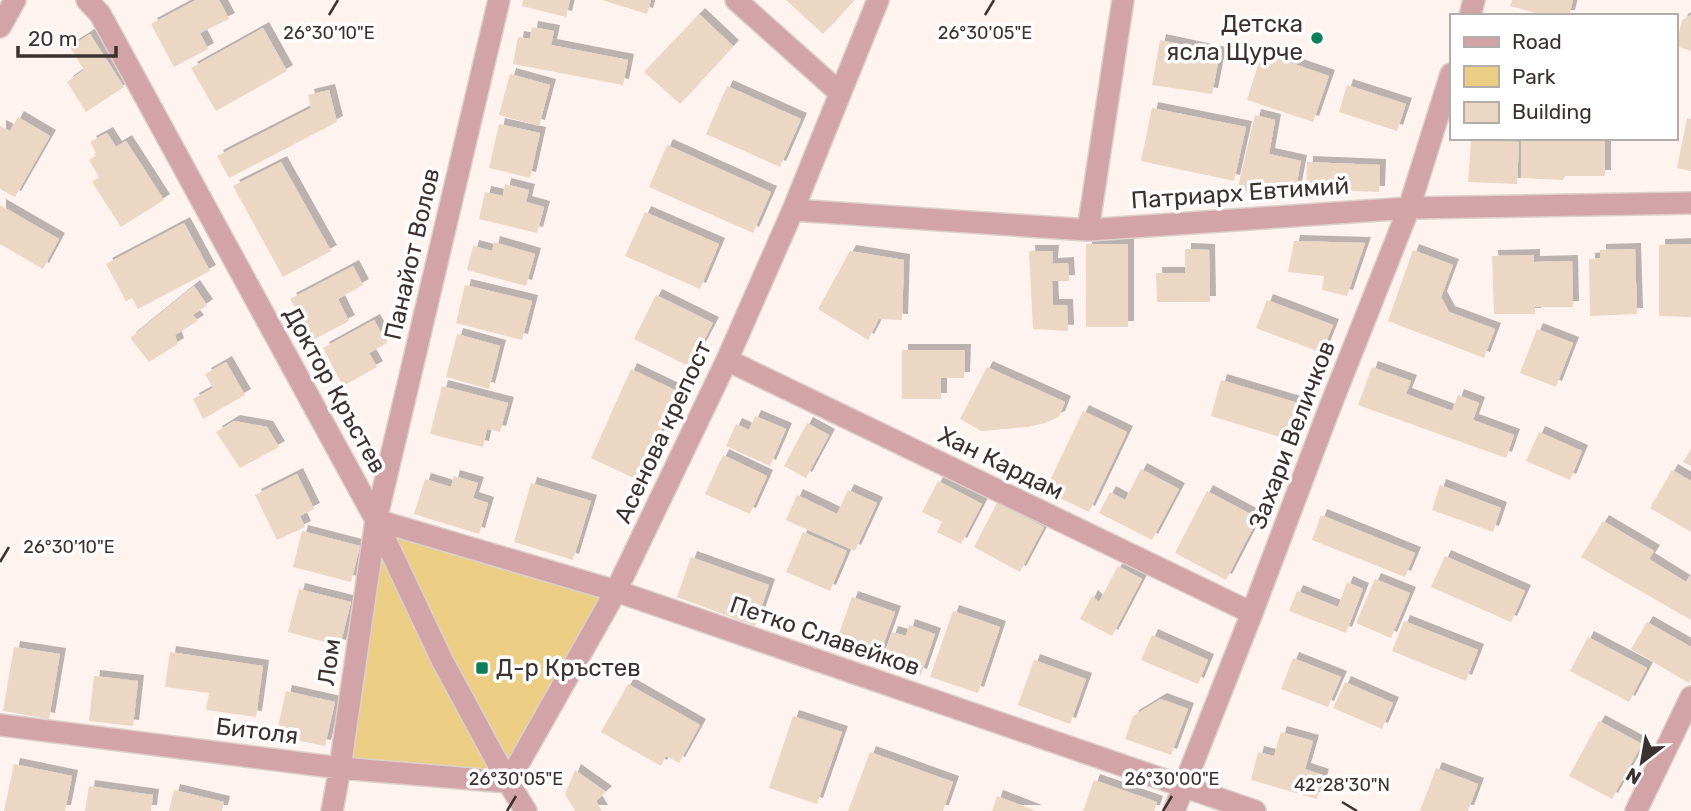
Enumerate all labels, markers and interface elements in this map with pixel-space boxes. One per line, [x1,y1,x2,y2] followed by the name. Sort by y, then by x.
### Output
[1166,10,1303,66] place label: Детска ясла Щурче
[18,14,116,58] scale bar
[1450,14,1677,140] legend
[283,22,375,44] text: 26°30'10"E
[938,22,1032,44] text: 26°30'05"E
[28,26,77,51] text: 20 m
[1512,29,1562,54] text: Road
[1309,30,1325,46] marker: Детска ясла Щурче
[1512,64,1556,89] text: Park
[1512,99,1592,124] text: Building
[379,165,445,343] street label: Панайот Волов
[1130,171,1350,215] street label: Патриарх Евтимий
[278,302,392,478] street label: Доктор Кръстев
[608,336,718,528] street label: Асенова крепост
[1243,337,1341,533] street label: Захари Величков
[934,421,1068,505] street label: Хан Кардам
[23,536,115,558] text: 26°30'10"E
[726,590,924,682] street label: Петко Славейков
[312,637,346,687] street label: Лом
[496,654,641,682] place label: Д-р Кръстев
[474,660,490,676] marker: Д-р Кръстев
[214,712,300,750] street label: Битоля
[1607,727,1677,797] north arrow
[1622,763,1645,790] text: N
[469,768,563,790] text: 26°30'05"E
[1124,768,1220,790] text: 26°30'00"E
[1294,774,1390,796] text: 42°28'30"N

